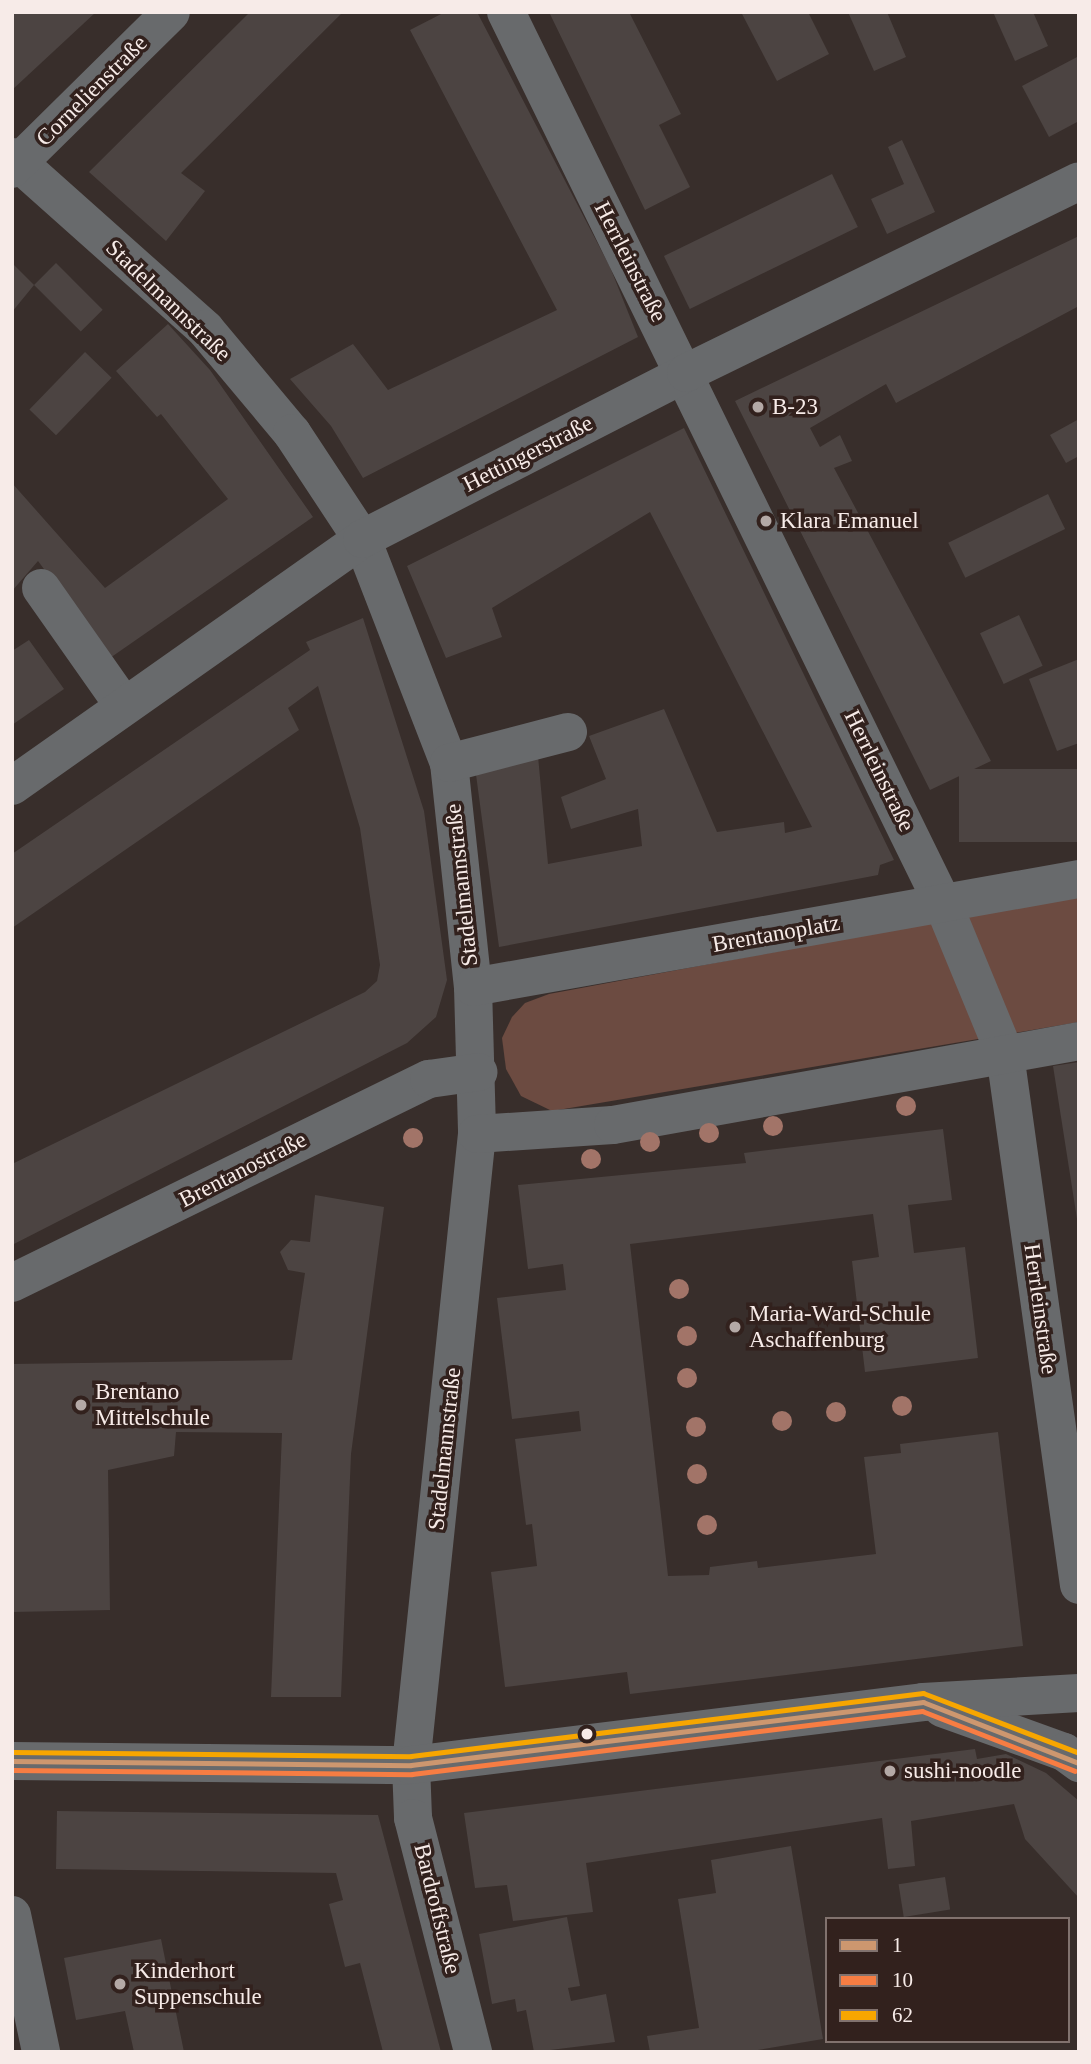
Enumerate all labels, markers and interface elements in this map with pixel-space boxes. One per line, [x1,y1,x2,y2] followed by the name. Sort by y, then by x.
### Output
[31,30,153,152] street label: Cornelienstraße
[588,197,672,327] street label: Herrleinstraße
[100,234,236,368] street label: Stadelmannstraße
[772,393,818,421] place label: B-23
[750,399,766,415] marker: B-23
[459,410,597,498] street label: Hettingerstraße
[780,507,919,535] place label: Klara Emanuel
[758,513,774,529] marker: Klara Emanuel
[838,706,920,836] street label: Herrleinstraße
[440,802,484,968] street label: Stadelmannstraße
[710,909,842,959] street label: Brentanoplatz
[175,1126,311,1214] street label: Brentanostraße
[1017,1242,1063,1376] street label: Herrleinstraße
[749,1300,931,1354] place label: Maria-Ward-Schule Aschaffenburg
[727,1319,743,1335] marker: Maria-Ward-Schule Aschaffenburg
[423,1366,467,1532] street label: Stadelmannstraße
[95,1378,210,1432] place label: Brentano Mittelschule
[73,1397,89,1413] marker: Brentano Mittelschule
[580,1727,594,1741] unlabelled marker
[904,1757,1022,1785] place label: sushi-noodle
[882,1763,898,1779] marker: sushi-noodle
[407,1841,467,1977] street label: Bardroffstraße
[825,1917,1070,2043] legend
[892,1933,903,1957] text: 1
[134,1957,262,2011] place label: Kinderhort Suppenschule
[892,1968,913,1992] text: 10
[112,1976,128,1992] marker: Kinderhort Suppenschule
[892,2003,913,2027] text: 62

